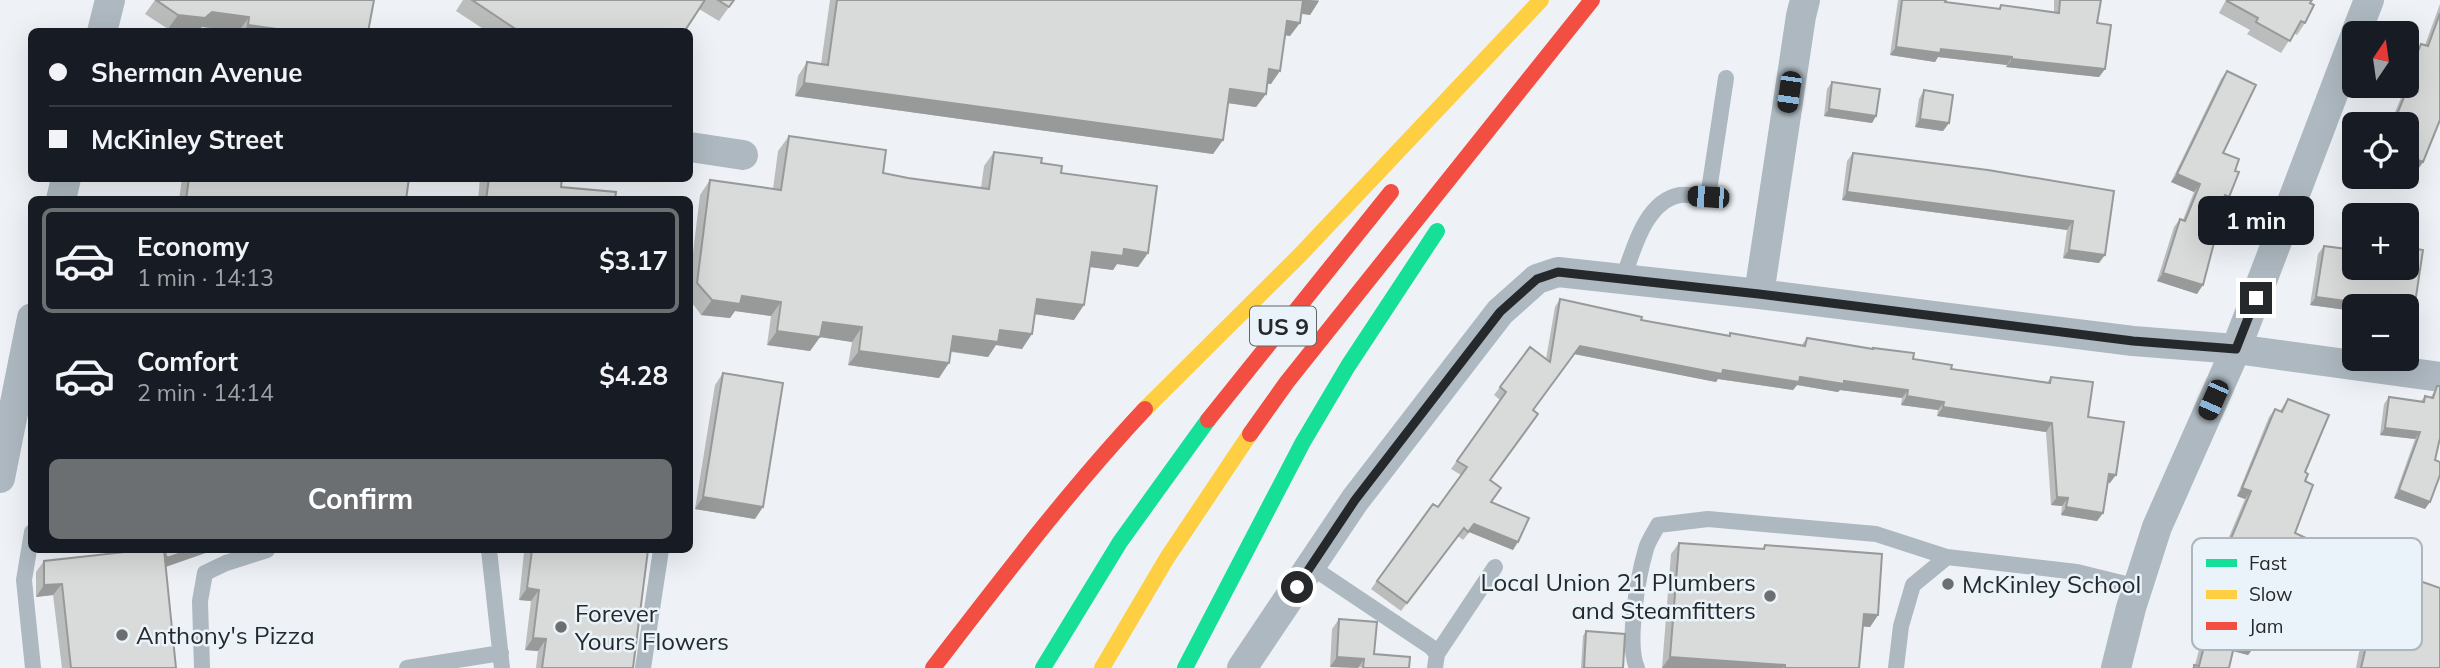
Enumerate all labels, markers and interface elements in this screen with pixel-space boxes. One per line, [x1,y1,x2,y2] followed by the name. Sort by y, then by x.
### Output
[2342,21,2418,98] north arrow
[2342,21,2419,371] map controls
[91,56,303,89] text: Sherman Avenue
[1776,70,1803,114] car
[2342,112,2419,189] button: locate
[91,123,283,156] text: McKinley Street
[1687,185,1730,209] car
[2198,196,2314,246] callout: 1 min
[2342,203,2419,280] button: +
[2226,206,2286,235] text: 1 min
[53,229,116,292] icon: car
[137,230,249,263] text: Economy
[599,244,668,277] text: $3.17
[137,263,274,292] text: 1 min · 14:13
[2240,282,2272,314] route end
[2342,294,2419,371] button: −
[1250,306,1316,346] road number: US 9
[53,344,116,407] icon: car
[137,345,238,378] text: Comfort
[599,359,668,392] text: $4.28
[2195,377,2232,423] car
[137,378,274,407] text: 2 min · 14:14
[49,459,672,539] button: Confirm
[2192,538,2422,650] legend
[2249,551,2287,575] text: Fast
[1481,567,1756,625] place label: Local Union 21 Plumbers and Steamfitters
[1962,569,2141,599] place label: McKinley School
[1281,571,1313,603] route start
[1940,576,1956,592] marker: McKinley School
[2249,582,2293,606] text: Slow
[1762,588,1778,604] marker: Local Union 21 Plumbers and Steamfitters
[574,598,729,656] place label: Forever Yours Flowers
[2249,614,2283,638] text: Jam
[553,619,569,635] marker: Forever Yours Flowers
[136,620,315,650] place label: Anthony's Pizza
[114,627,130,643] marker: Anthony's Pizza

